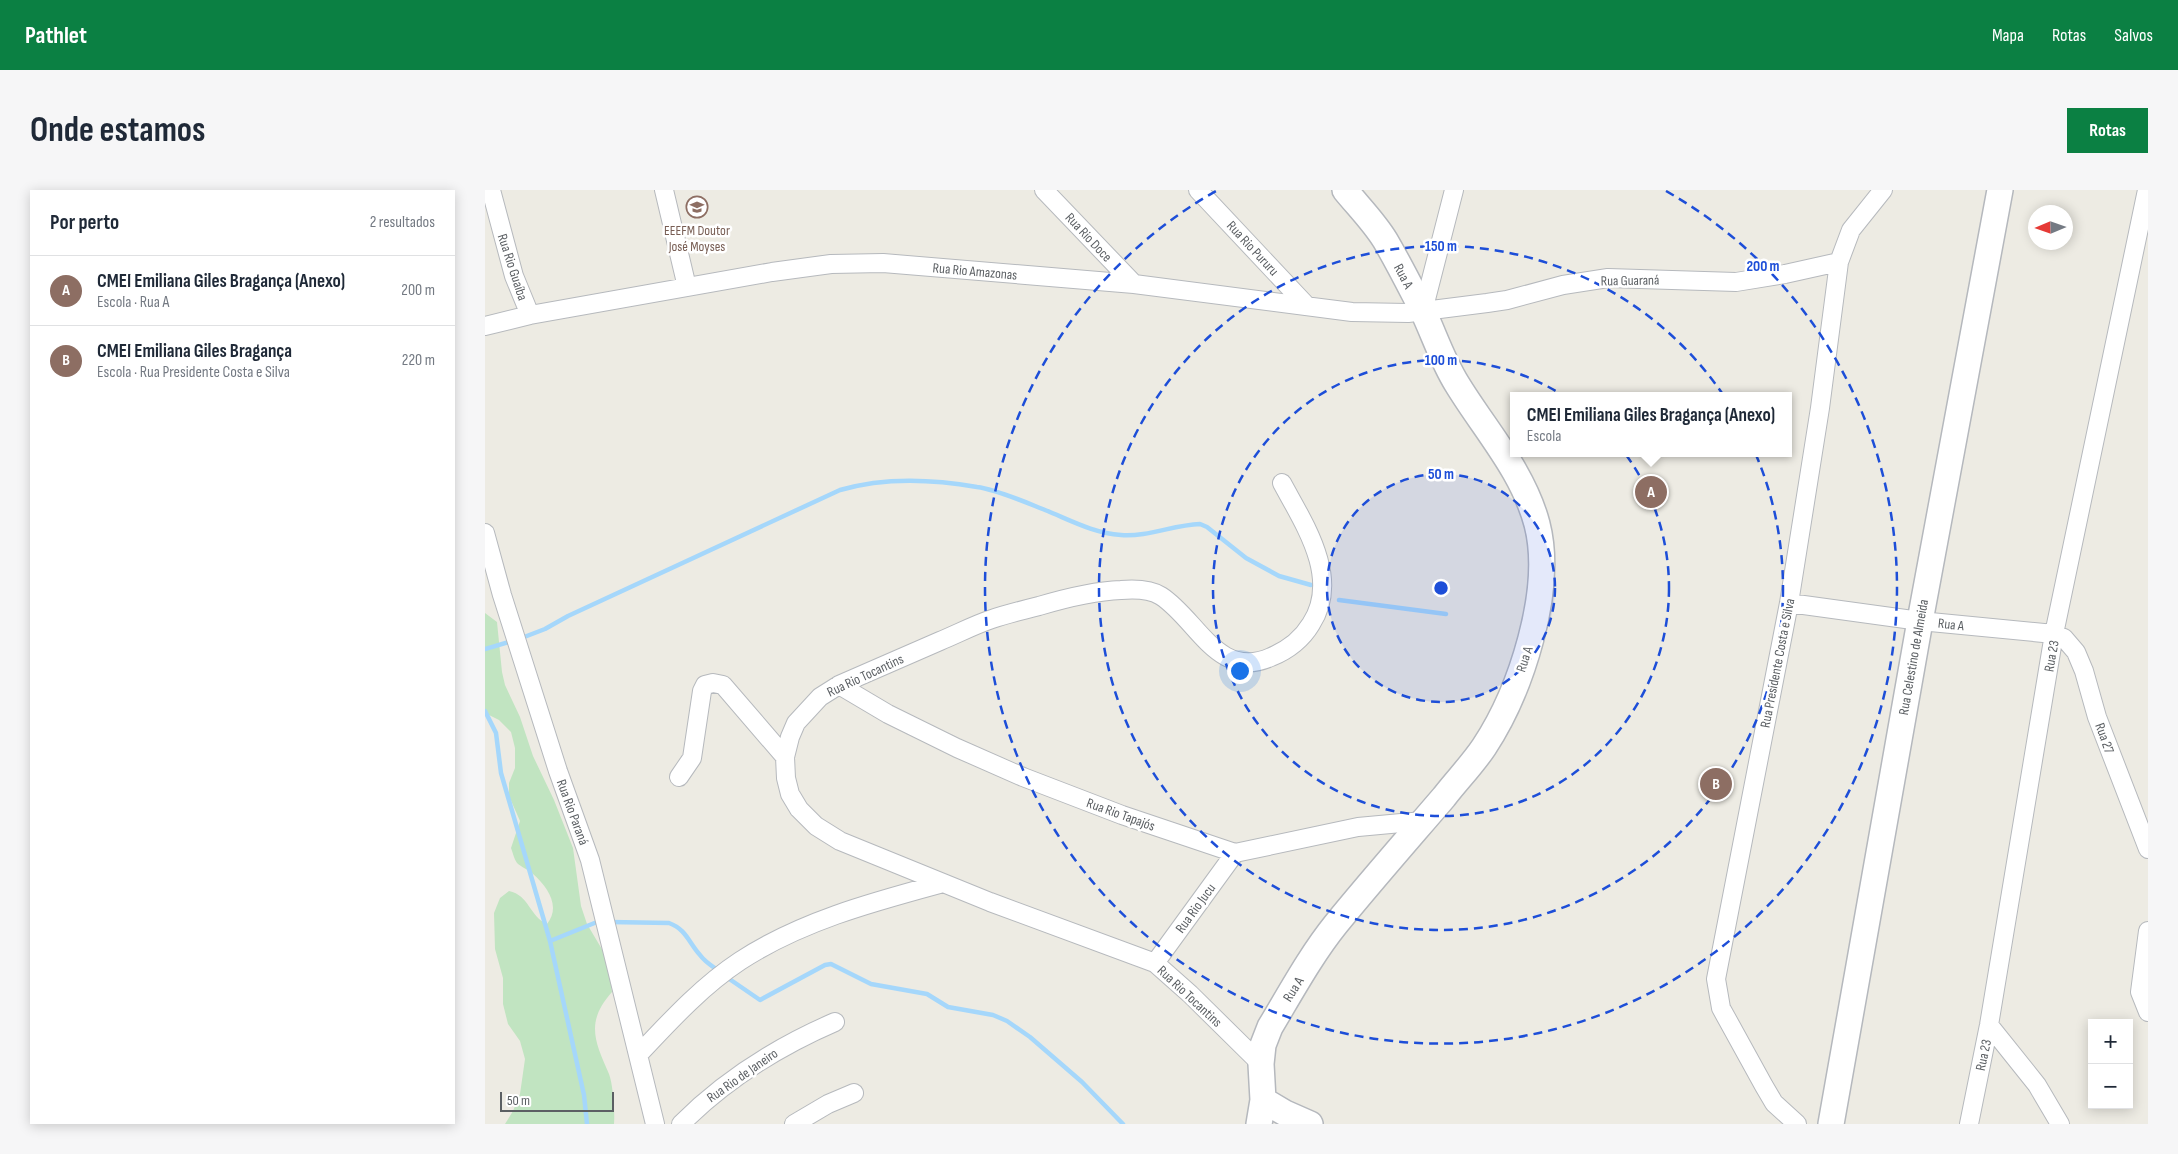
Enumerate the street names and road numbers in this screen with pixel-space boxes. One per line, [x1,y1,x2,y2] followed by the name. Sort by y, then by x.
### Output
[1062,209,1116,265] street label: Rua Rio Doce
[1223,217,1282,279] street label: Rua Rio Pururu
[494,232,531,303] street label: Rua Rio Guaíba
[932,259,1018,284] street label: Rua Rio Amazonas
[1390,261,1418,293] street label: Rua A
[1600,271,1660,290] street label: Rua Guaraná
[1757,597,1798,729] street label: Rua Presidente Costa e Silva
[1895,598,1932,716] street label: Rua Celestino de Almeida
[1937,615,1966,634] street label: Rua A
[2040,639,2063,673] street label: Rua 23
[1512,643,1537,674] street label: Rua A
[824,650,906,701] street label: Rua Rio Tocantins
[2091,721,2118,756] street label: Rua 27
[553,777,592,847] street label: Rua Rio Paraná
[1084,794,1157,835] street label: Rua Rio Tapajós
[1172,880,1219,936] street label: Rua Rio Jucu
[1154,962,1226,1031] street label: Rua Rio Tocantins
[1279,973,1308,1005] street label: Rua A
[1972,1038,1995,1072] street label: Rua 23
[703,1045,781,1106] street label: Rua Rio de Janeiro

